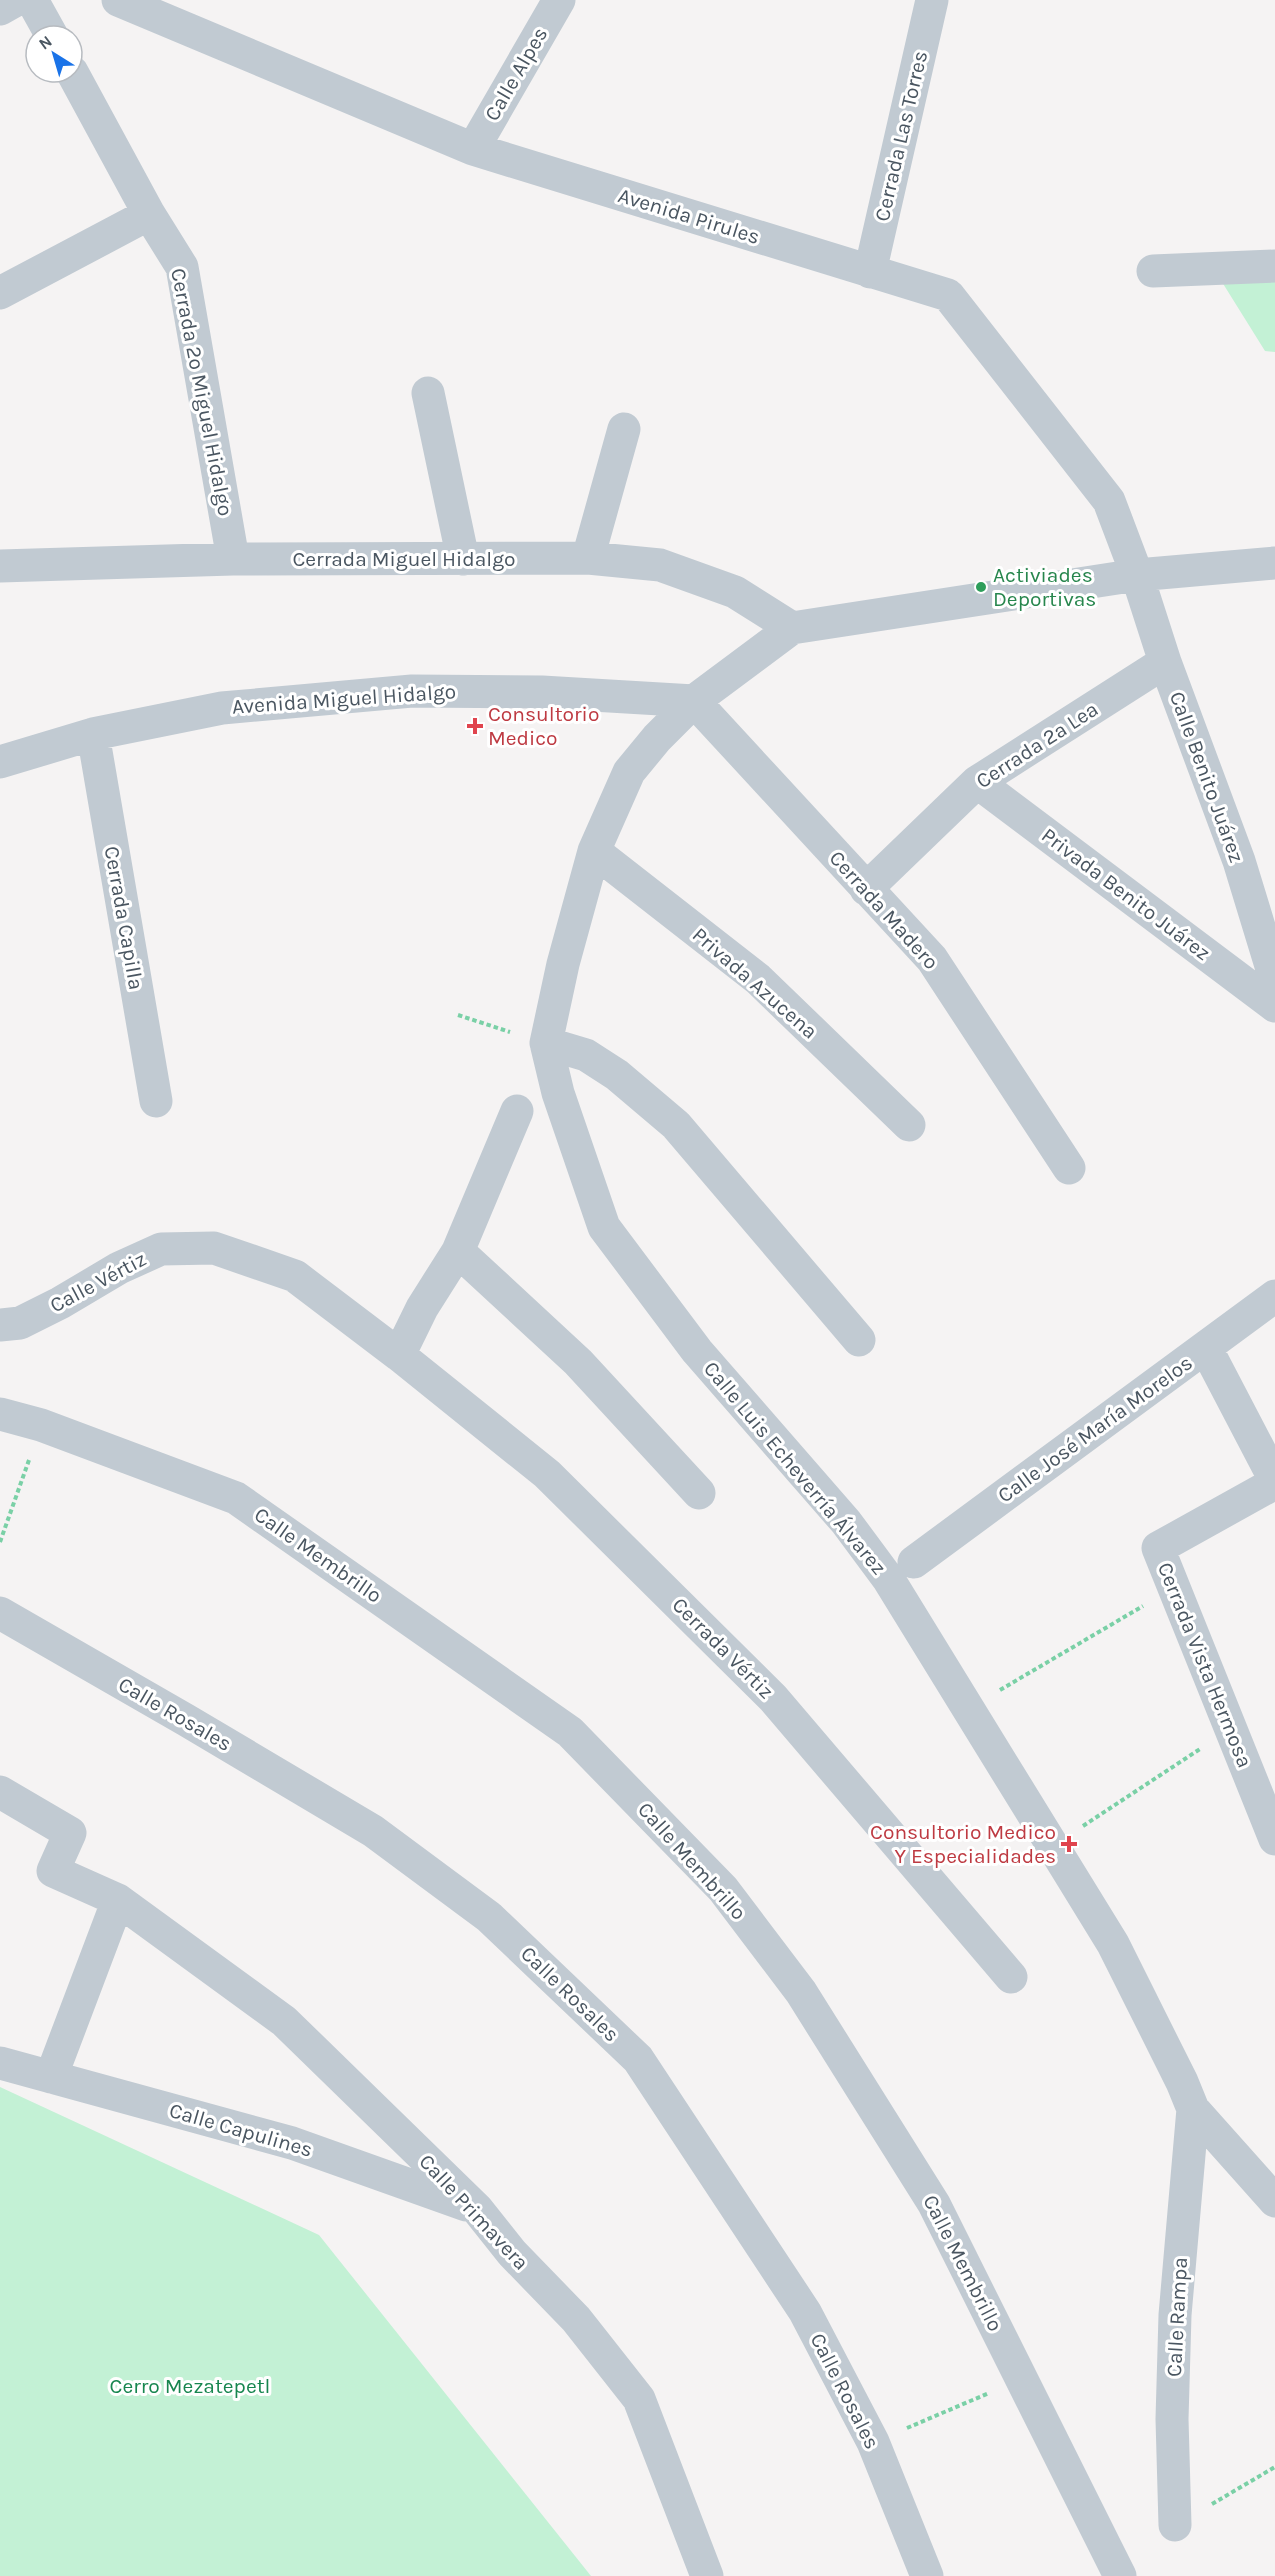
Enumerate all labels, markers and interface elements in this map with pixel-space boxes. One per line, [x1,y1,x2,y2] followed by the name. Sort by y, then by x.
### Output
[480,23,552,125] street label: Calle Alpes
[24,24,84,84] north arrow
[35,31,56,53] text: N
[870,48,932,224] street label: Cerrada Las Torres
[615,183,763,249] street label: Avenida Pirules
[166,266,238,518] street label: Cerrada 2º Miguel Hidalgo
[292,547,516,571] street label: Cerrada Miguel Hidalgo
[993,563,1096,611] place label: Activiades Deportivas
[974,580,988,594] marker: Activiades Deportivas
[231,679,457,719] street label: Avenida Miguel Hidalgo
[1165,688,1249,866] street label: Calle Benito Juárez
[972,697,1102,793] street label: Cerrada 2ª Lea
[488,702,599,750] place label: Consultorio Medico
[466,717,484,735] marker: Consultorio Medico
[1037,823,1215,965] street label: Privada Benito Juárez
[100,844,148,992] street label: Cerrada Capilla
[825,846,943,974] street label: Cerrada Madero
[688,922,822,1044] street label: Privada Azucena
[46,1247,150,1317] street label: Calle Vértiz
[993,1350,1197,1508] street label: Calle José María Morelos
[699,1357,891,1579] street label: Calle Luis Echeverría Álvarez
[250,1502,386,1608] street label: Calle Membrillo
[1153,1559,1257,1771] street label: Cerrada Vista Hermosa
[667,1592,779,1704] street label: Cerrada Vértiz
[114,1672,236,1756] street label: Calle Rosales
[633,1797,751,1925] street label: Calle Membrillo
[870,1820,1056,1868] place label: Consultorio Medico Y Especialidades
[1060,1835,1078,1853] marker: Consultorio Medico Y Especialidades
[516,1941,624,2047] street label: Calle Rosales
[167,2098,315,2162] street label: Calle Capulines
[414,2149,534,2275] street label: Calle Primavera
[918,2191,1008,2335] street label: Calle Membrillo
[1162,2257,1192,2377] street label: Calle Rampa
[806,2329,884,2453] street label: Calle Rosales
[110,2374,270,2398] park label: Cerro Mezatepetl

